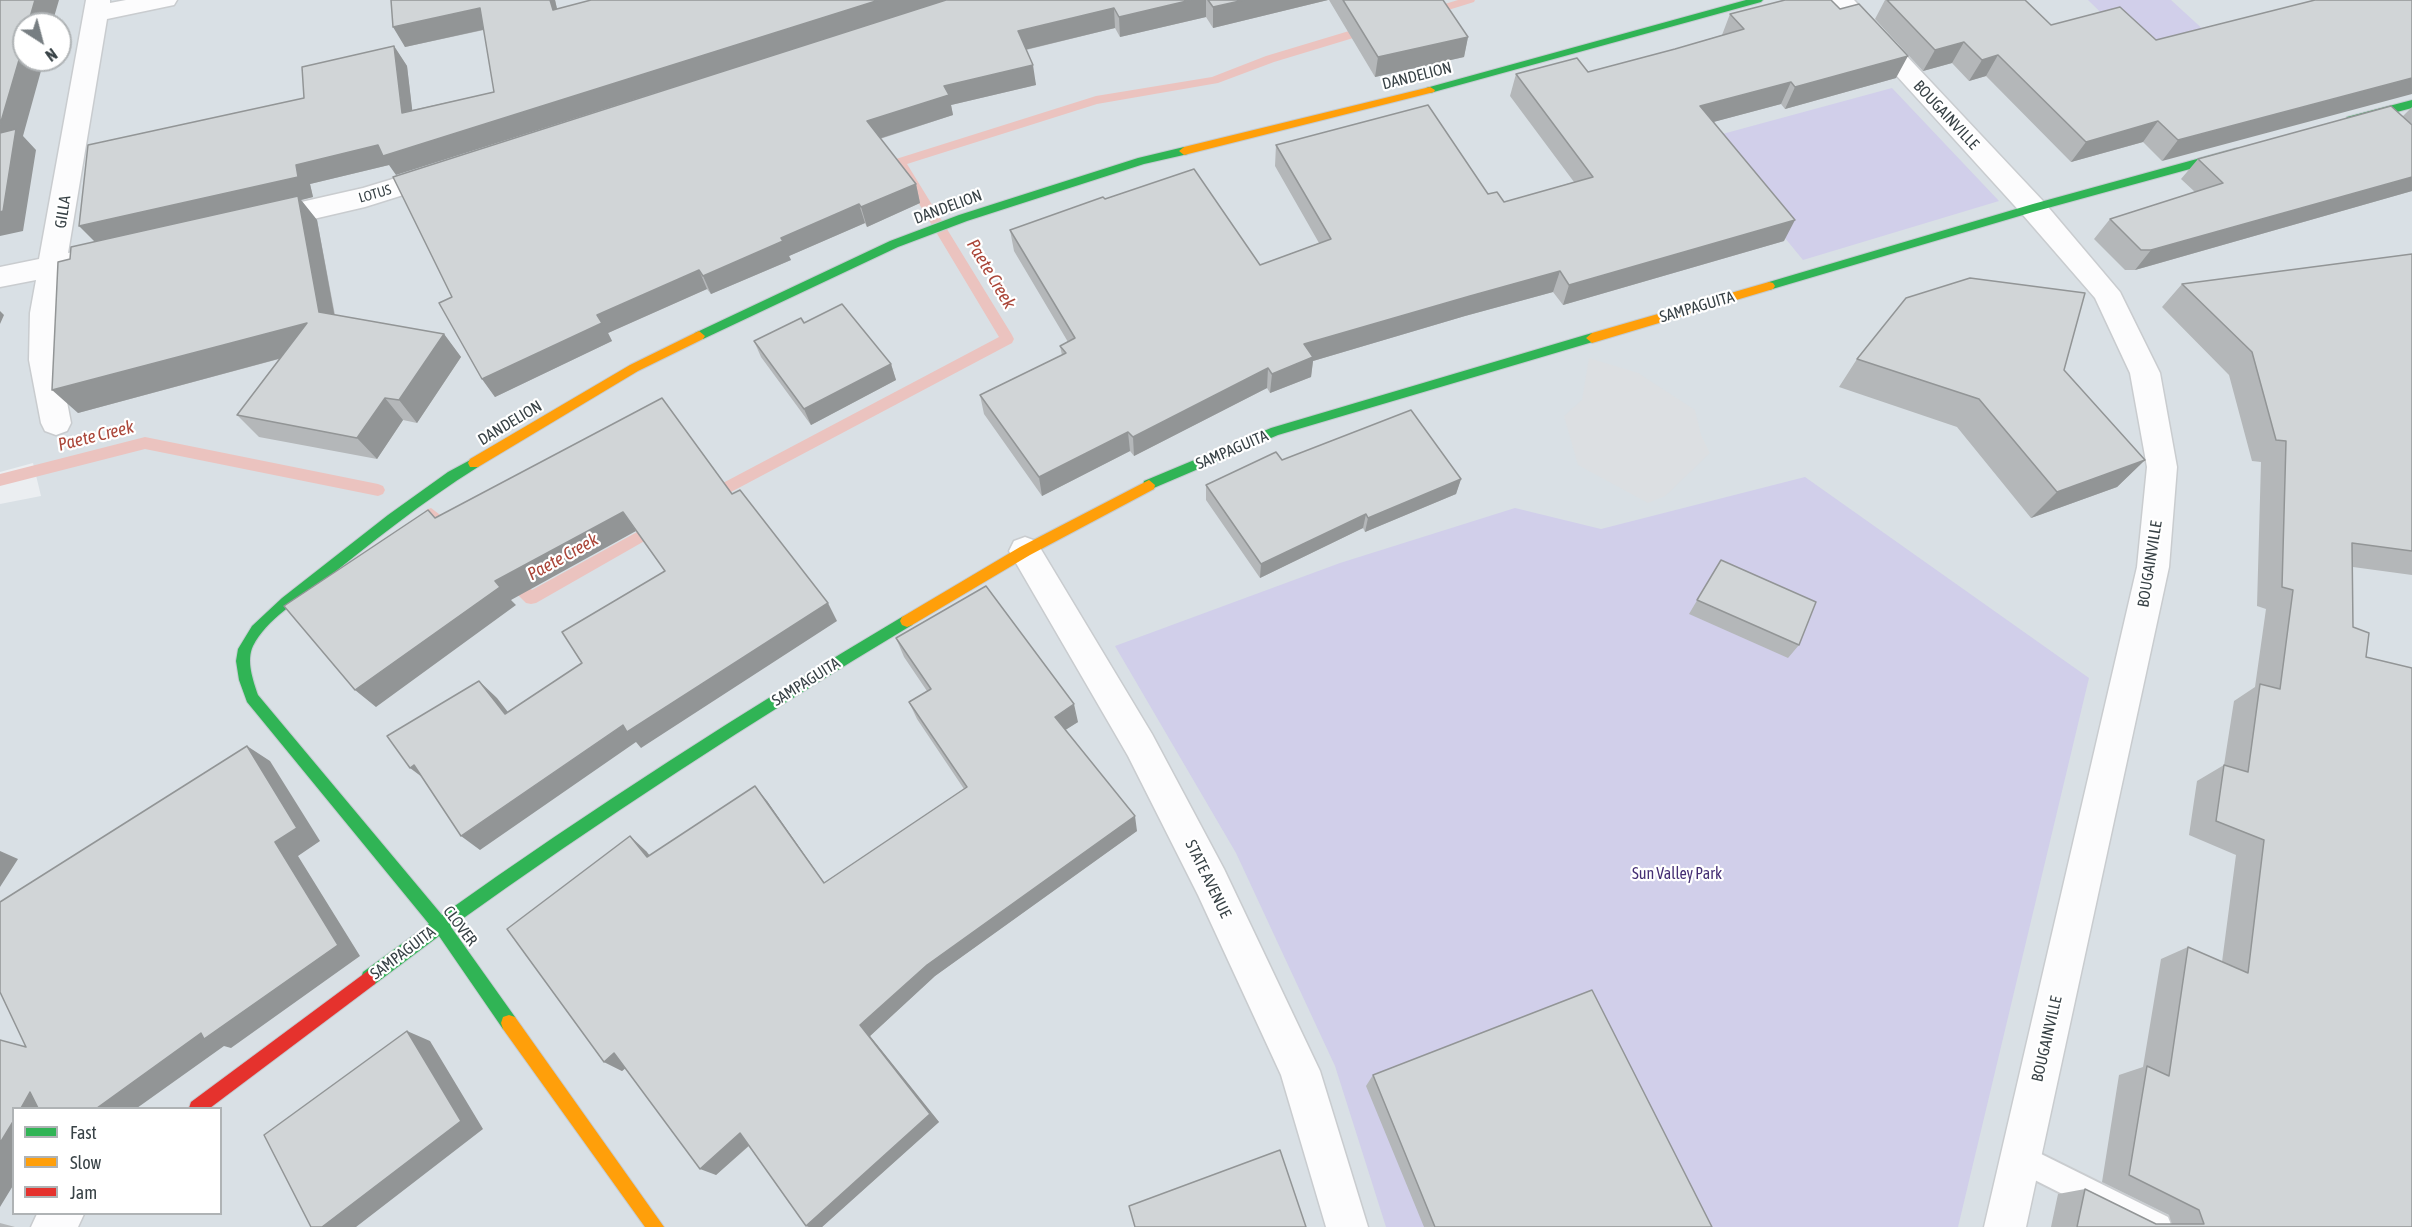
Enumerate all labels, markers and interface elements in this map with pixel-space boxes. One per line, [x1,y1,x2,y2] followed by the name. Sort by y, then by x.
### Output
[12,12,72,72] north arrow
[42,45,61,65] text: N
[1380,58,1454,94] street label: DANDELION
[1909,77,1983,153] street label: BOUGAINVILLE
[357,181,393,207] street label: LOTUS
[911,186,985,228] street label: DANDELION
[51,194,75,230] street label: GILLA
[962,235,1020,313] water label: Paete Creek
[1658,287,1736,327] street label: SAMPAGUITA
[475,396,545,450] street label: DANDELION
[56,416,136,456] water label: Paete Creek
[1193,426,1271,474] street label: SAMPAGUITA
[2134,519,2166,609] street label: BOUGAINVILLE
[524,529,602,585] water label: Paete Creek
[768,654,844,710] street label: SAMPAGUITA
[1181,837,1235,921] street label: STATE AVENUE
[1632,864,1722,884] park label: Sun Valley Park
[439,902,481,950] street label: CLOVER
[367,922,439,984] street label: SAMPAGUITA
[2028,994,2066,1084] street label: BOUGAINVILLE
[12,1107,222,1215] legend
[70,1122,97,1143] text: Fast
[70,1152,101,1173] text: Slow
[70,1182,97,1203] text: Jam

